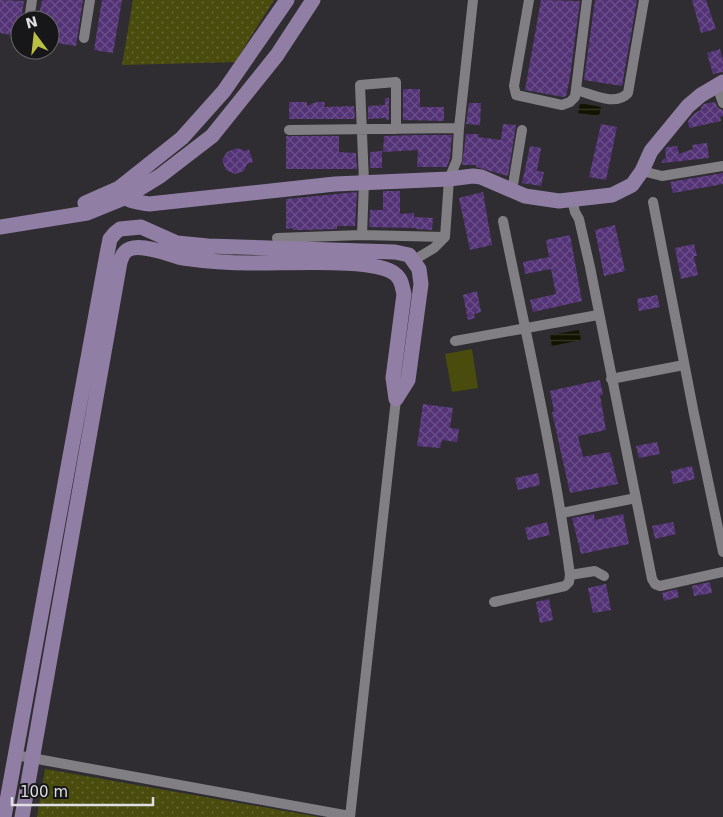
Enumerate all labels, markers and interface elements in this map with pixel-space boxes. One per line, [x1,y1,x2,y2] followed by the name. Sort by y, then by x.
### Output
[10,10,60,60] north arrow
[24,13,39,32] text: N
[12,774,154,806] scale bar
[20,783,68,801] text: 100 m

